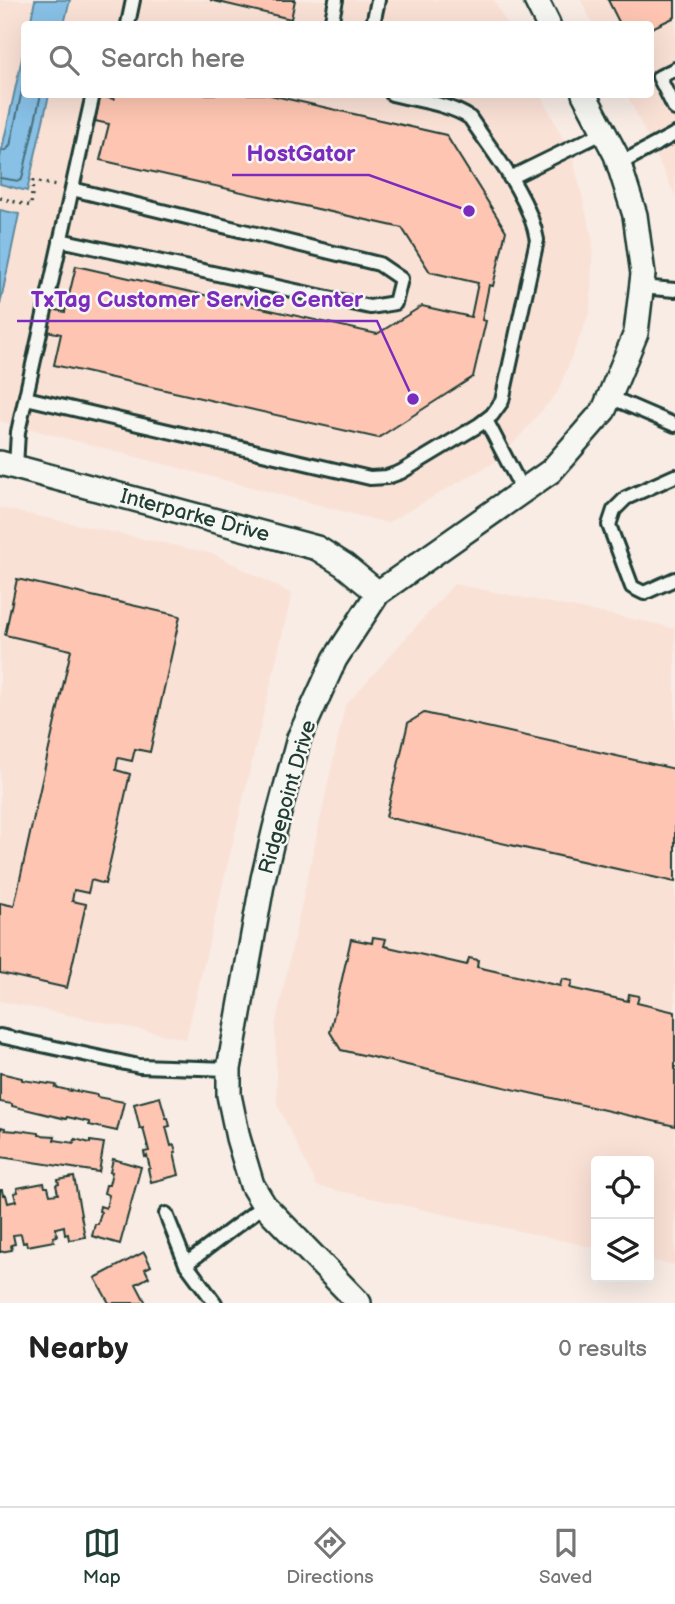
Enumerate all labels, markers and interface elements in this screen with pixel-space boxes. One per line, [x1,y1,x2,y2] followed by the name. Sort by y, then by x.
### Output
[21,21,654,98] search box
[45,41,83,79] icon: search
[101,44,245,75] text: Search here
[232,131,369,175] callout: HostGator
[247,140,356,168] text: HostGator
[17,277,377,321] callout: TxTag Customer Service Center
[31,286,364,314] text: TxTag Customer Service Center
[118,484,272,547] street label: Interparke Drive
[254,717,321,877] street label: Ridgepoint Drive
[591,1156,654,1282] map controls
[591,1156,654,1219] button: locate
[591,1219,654,1282] button: layers
[28,1331,128,1367] text: Nearby
[558,1335,647,1363] text: 0 results
[83,1524,121,1589] tab: Map
[286,1524,374,1589] tab: Directions
[539,1524,592,1589] tab: Saved

